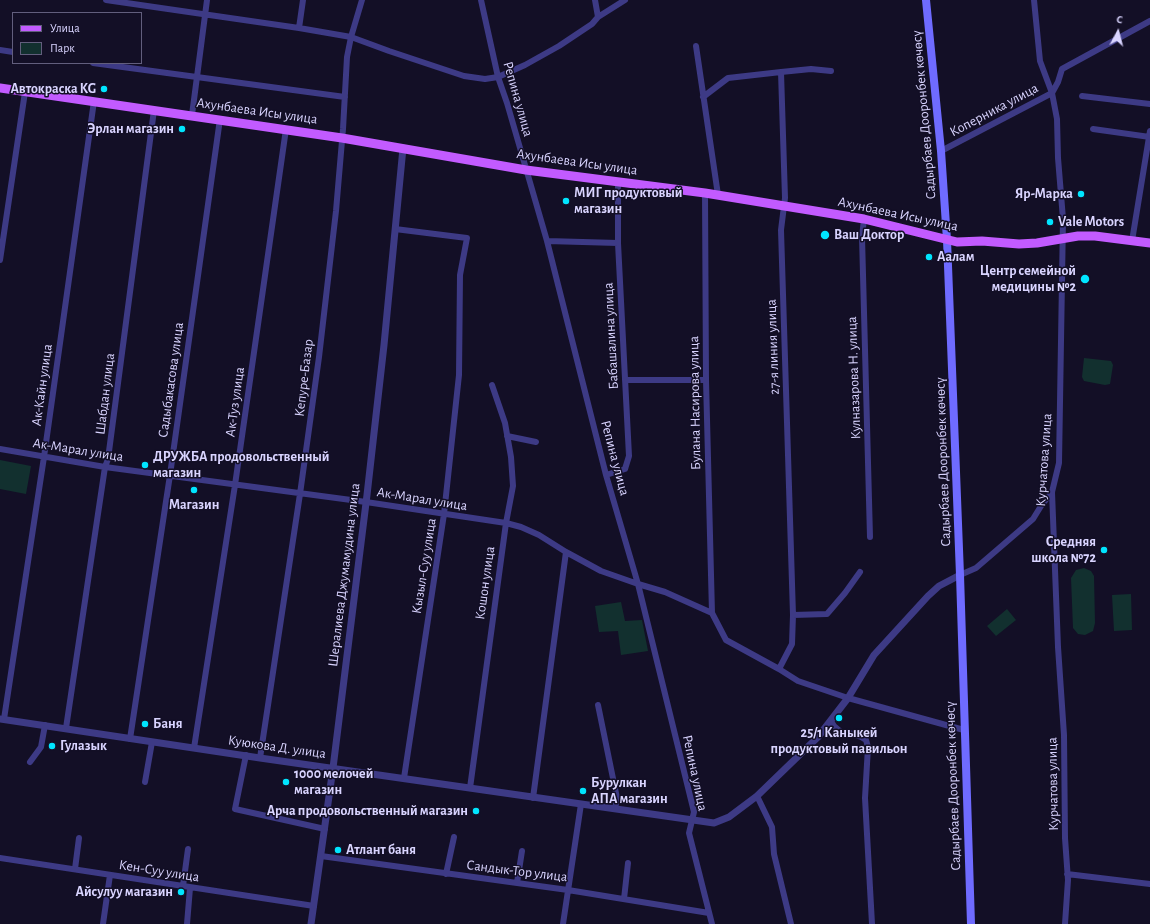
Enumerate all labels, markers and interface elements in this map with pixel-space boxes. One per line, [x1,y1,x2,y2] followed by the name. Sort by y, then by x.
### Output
[12,12,142,64] legend
[1098,12,1138,52] north arrow
[1116,14,1123,25] text: С
[50,22,80,34] text: Улица
[908,30,940,200] street label: Садырбаев Дооронбек көчөсү
[50,42,75,54] text: Парк
[499,60,537,138] street label: Репина улица
[947,80,1041,140] street label: Коперника улица
[10,81,96,97] place label: Автокраска KG
[99,84,109,94] marker: Автокраска KG
[195,94,319,128] street label: Ахунбаева Исы улица
[87,121,174,137] place label: Эрлан магазин
[177,124,187,134] marker: Эрлан магазин
[515,145,639,179] street label: Ахунбаева Исы улица
[574,185,682,218] place label: МИГ продуктовый магазин
[1015,186,1073,202] place label: Яр-Марка
[1076,189,1086,199] marker: Яр-Марка
[836,193,960,235] street label: Ахунбаева Исы улица
[561,196,571,206] marker: МИГ продуктовый магазин
[1058,214,1124,230] place label: Vale Motors
[1045,217,1055,227] marker: Vale Motors
[834,227,904,243] place label: Ваш Доктор
[819,229,831,241] marker: Ваш Доктор
[937,249,974,265] place label: Аалам
[924,252,934,262] marker: Аалам
[980,263,1076,296] place label: Центр семейной медицины №2
[1079,273,1091,285] marker: Центр семейной медицины №2
[600,282,622,390] street label: Бабашалина улица
[763,299,783,395] street label: 27-я линия улица
[843,316,865,440] street label: Кулназарова Н. улица
[155,321,187,439] street label: Садыбакасова улица
[685,336,705,470] street label: Булана Насирова улица
[291,338,317,418] street label: Кепуре-Базар
[28,343,56,427] street label: Ак-Кайн улица
[92,352,118,436] street label: Шабдан улица
[222,366,248,438] street label: Ак-Туз улица
[932,377,954,547] street label: Садырбаев Дооронбек көчөсү
[1032,413,1056,507] street label: Курчатова улица
[597,418,633,498] street label: Репина улица
[32,435,124,465] street label: Ак-Марал улица
[153,449,330,482] place label: ДРУЖБА продовольственный магазин
[140,460,150,470] marker: ДРУЖБА продовольственный магазин
[324,482,364,668] street label: Шералиева Джумамудина улица
[376,484,468,514] street label: Ак-Марал улица
[189,485,199,495] marker: Магазин
[169,497,219,513] place label: Магазин
[408,517,440,615] street label: Кызыл-Суу улица
[1031,534,1096,566] place label: Средняя школа №72
[472,545,498,621] street label: Кошон улица
[1099,545,1109,555] marker: Средняя школа №72
[942,701,964,871] street label: Садырбаев Дооронбек көчөсү
[834,713,844,723] marker: 25/1 Каныкей продуктовый павильон
[153,716,182,732] place label: Баня
[140,719,150,729] marker: Баня
[770,725,908,758] place label: 25/1 Каныкей продуктовый павильон
[227,732,327,762] street label: Куюкова Д. улица
[679,733,711,813] street label: Репина улица
[1044,737,1062,831] street label: Курчатова улица
[60,738,107,754] place label: Гулазык
[47,741,57,751] marker: Гулазык
[294,766,373,798] place label: 1000 мелочей магазин
[591,775,668,808] place label: Бурулкан АПА магазин
[281,777,291,787] marker: 1000 мелочей магазин
[578,786,588,796] marker: Бурулкан АПА магазин
[267,803,468,819] place label: Арча продовольственный магазин
[471,806,481,816] marker: Арча продовольственный магазин
[346,842,416,858] place label: Атлант баня
[333,845,343,855] marker: Атлант баня
[118,856,200,886] street label: Кен-Суу улица
[466,856,568,886] street label: Сандык-Тор улица
[76,884,173,900] place label: Айсулуу магазин
[176,887,186,897] marker: Айсулуу магазин

